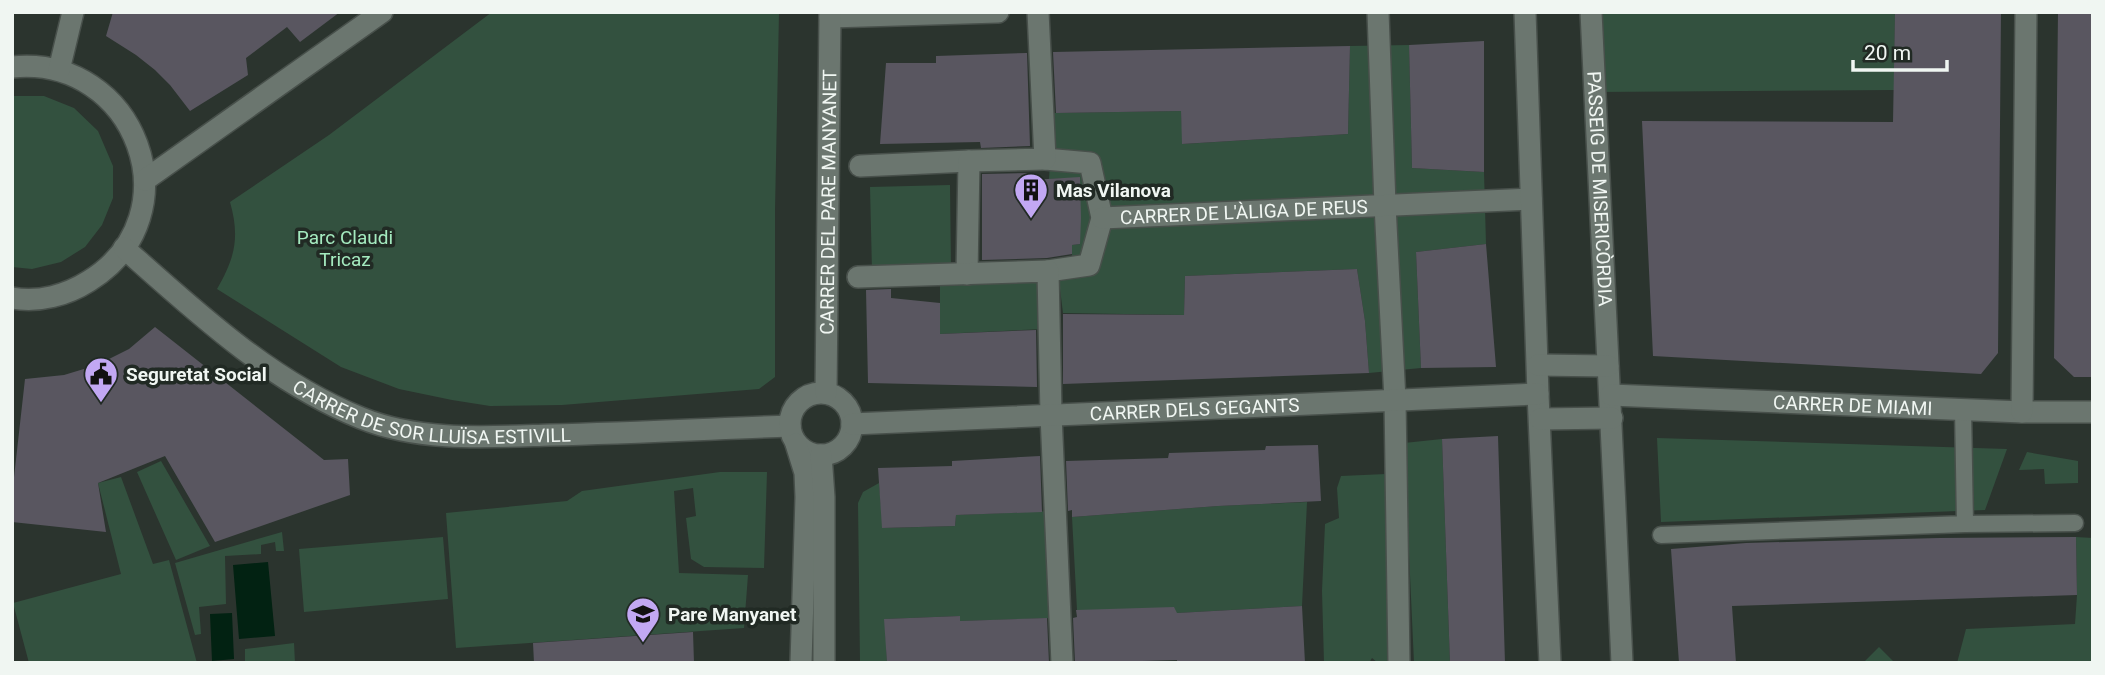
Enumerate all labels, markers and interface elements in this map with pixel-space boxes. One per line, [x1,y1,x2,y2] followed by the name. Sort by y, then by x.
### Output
[1853,28,1948,72] scale bar
[1864,41,1911,65] text: 20 m
[816,69,841,335] street label: CARRER DEL PARE MANYANET
[1582,71,1617,308] street label: PASSEIG DE MISERICÒRDIA
[1012,171,1050,220] building icon: Mas Vilanova
[1056,179,1171,202] place label: Mas Vilanova
[1120,195,1368,229] street label: CARRER DE L'ÀLIGA DE REUS
[297,226,393,271] park label: Parc Claudi Tricaz
[82,355,120,404] public building icon: Seguretat Social
[126,363,267,386] place label: Seguretat Social
[289,375,571,449] street label: CARRER DE SOR LLUÏSA ESTIVILL
[1773,391,1933,420] street label: CARRER DE MIAMI
[1089,393,1300,426] street label: CARRER DELS GEGANTS
[624,595,662,644] school or university icon: Pare Manyanet
[668,603,797,626] place label: Pare Manyanet

